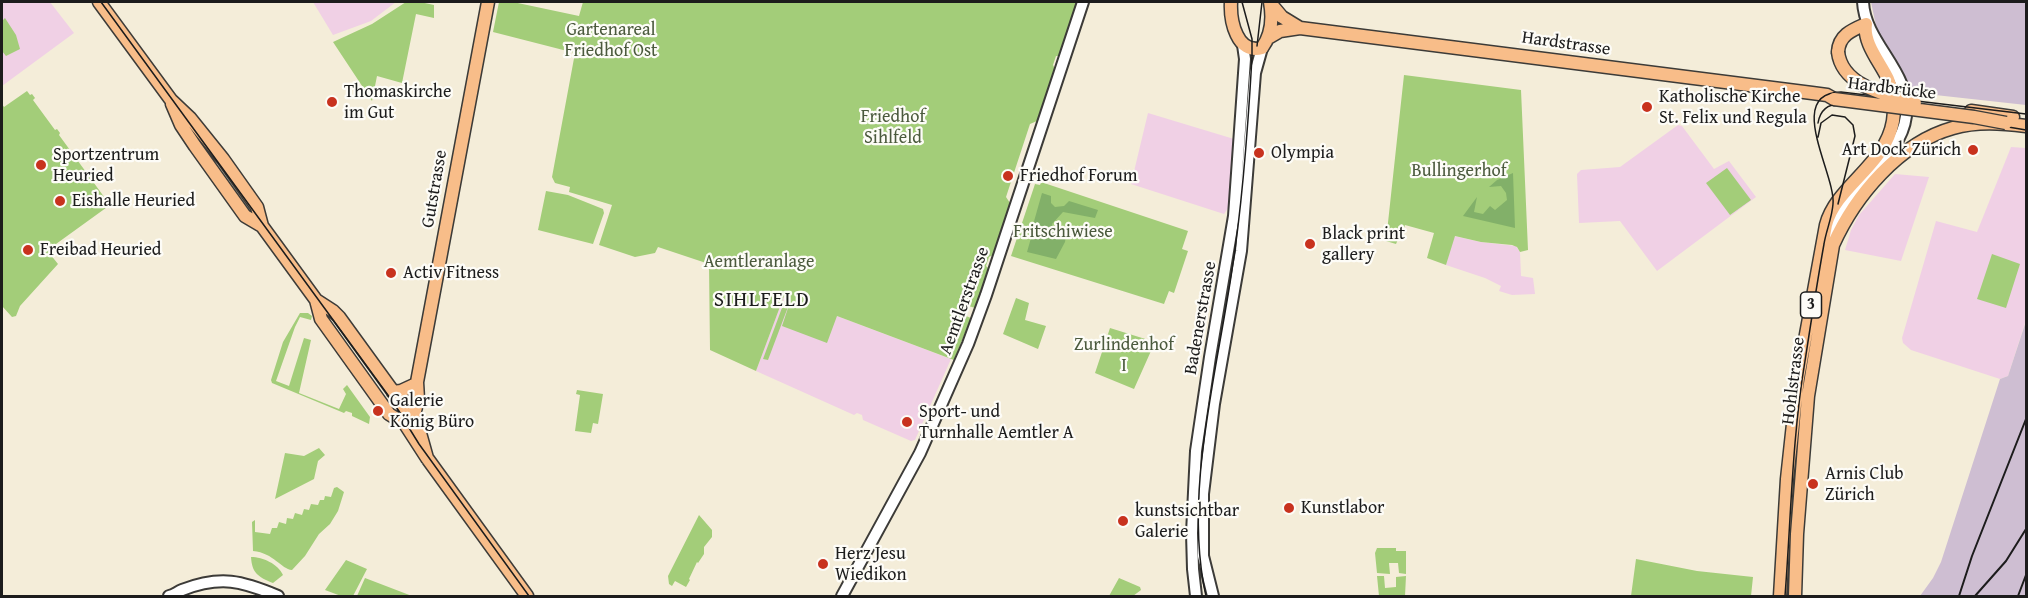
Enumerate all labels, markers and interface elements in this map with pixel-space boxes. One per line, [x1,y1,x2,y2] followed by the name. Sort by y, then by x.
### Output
[565,19,657,62] park label: Gartenareal Friedhof Ost
[1520,27,1612,61] street label: Hardstrasse
[1847,73,1937,105] street label: Hardbrücke
[344,81,451,124] place label: Thomaskirche im Gut
[1659,86,1807,128] place label: Katholische Kirche St. Felix und Regula
[325,95,339,109] marker: Thomaskirche im Gut
[1640,100,1654,114] marker: Katholische Kirche St. Felix und Regula
[861,106,925,148] park label: Friedhof Sihlfeld
[1842,139,1961,161] place label: Art Dock Zürich
[1271,142,1334,164] place label: Olympia
[1966,143,1980,157] marker: Art Dock Zürich
[53,144,159,186] place label: Sportzentrum Heuried
[1252,146,1266,160] marker: Olympia
[418,148,452,230] street label: Gutstrasse
[34,158,48,172] marker: Sportzentrum Heuried
[1411,160,1507,182] park label: Bullingerhof
[1020,165,1137,187] place label: Friedhof Forum
[1001,169,1015,183] marker: Friedhof Forum
[72,190,195,212] place label: Eishalle Heuried
[53,194,67,208] marker: Eishalle Heuried
[1013,221,1113,243] park label: Fritschiwiese
[1322,223,1405,266] place label: Black print gallery
[1303,237,1317,251] marker: Black print gallery
[40,239,161,261] place label: Freibad Heuried
[21,243,35,257] marker: Freibad Heuried
[935,244,995,358] street label: Aemtlerstrasse
[704,251,814,273] park label: Aemtleranlage
[1180,260,1222,376] street label: Badenerstrasse
[403,262,499,284] place label: Activ Fitness
[384,266,398,280] marker: Activ Fitness
[714,288,810,314] district label: SIHLFELD
[1800,292,1822,318] road number: 3
[1074,334,1174,376] park label: Zurlindenhof I
[1778,336,1810,426] street label: Hohlstrasse
[390,390,474,432] place label: Galerie König Büro
[919,401,1074,444] place label: Sport- und Turnhalle Aemtler A
[371,404,385,418] marker: Galerie König Büro
[900,415,914,429] marker: Sport- und Turnhalle Aemtler A
[1825,463,1903,506] place label: Arnis Club Zürich
[1806,477,1820,491] marker: Arnis Club Zürich
[1301,497,1384,519] place label: Kunstlabor
[1135,500,1239,542] place label: kunstsichtbar Galerie
[1282,501,1296,515] marker: Kunstlabor
[1116,514,1130,528] marker: kunstsichtbar Galerie
[835,543,907,586] place label: Herz Jesu Wiedikon
[816,557,830,571] marker: Herz Jesu Wiedikon

